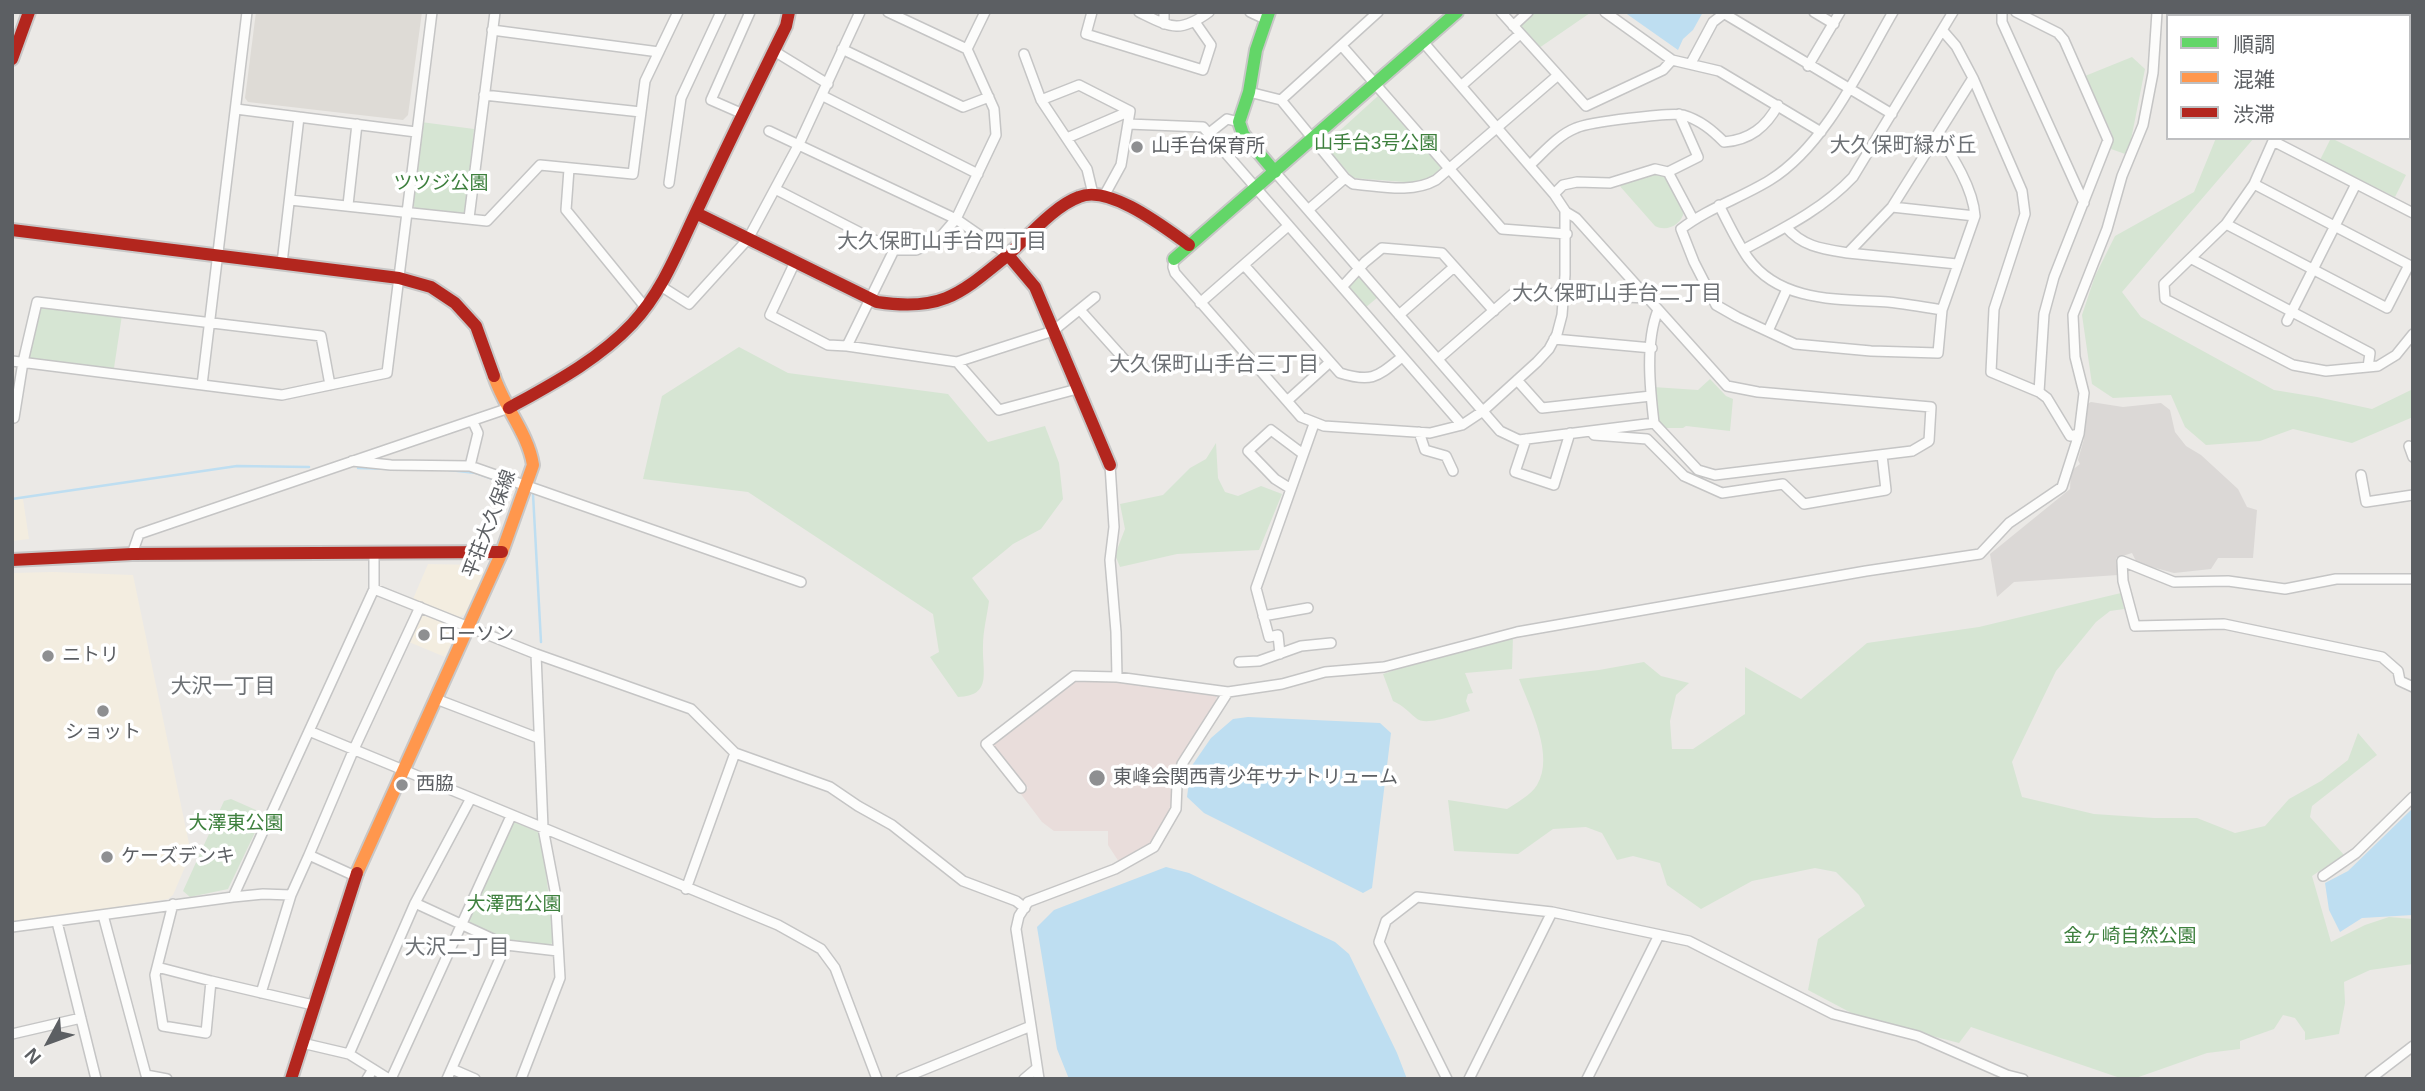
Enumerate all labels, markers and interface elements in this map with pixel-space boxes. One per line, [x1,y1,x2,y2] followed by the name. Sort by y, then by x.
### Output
[2166,14,2411,140] legend
[2233,33,2275,56] text: 順調
[2233,68,2275,91] text: 混雑
[2233,103,2275,126] text: 渋滞
[1314,133,1438,155] park label: 山手台3号公園
[1830,133,1976,159] district label: 大久保町緑が丘
[1151,136,1265,158] place label: 山手台保育所
[1129,139,1145,155] marker: 山手台保育所
[394,173,488,195] park label: ツツジ公園
[837,229,1047,255] district label: 大久保町山手台四丁目
[1512,281,1722,307] district label: 大久保町山手台二丁目
[1109,352,1319,378] district label: 大久保町山手台三丁目
[459,467,521,581] street label: 平荘大久保線
[438,624,514,646] place label: ローソン
[416,627,432,643] marker: ローソン
[62,645,119,667] place label: ニトリ
[40,648,56,664] marker: ニトリ
[171,674,275,700] district label: 大沢一丁目
[95,703,111,719] marker: ショット
[65,722,141,744] place label: ショット
[1113,767,1398,789] place label: 東峰会関西青少年サナトリューム
[1087,768,1107,788] marker: 東峰会関西青少年サナトリューム
[416,774,454,796] place label: 西脇
[394,777,410,793] marker: 西脇
[189,813,283,835] park label: 大澤東公園
[121,846,235,868] place label: ケーズデンキ
[99,849,115,865] marker: ケーズデンキ
[467,894,561,916] park label: 大澤西公園
[2064,926,2196,948] park label: 金ヶ崎自然公園
[405,935,509,961] district label: 大沢二丁目
[14,1007,84,1077] north arrow
[20,1044,45,1068] text: N

